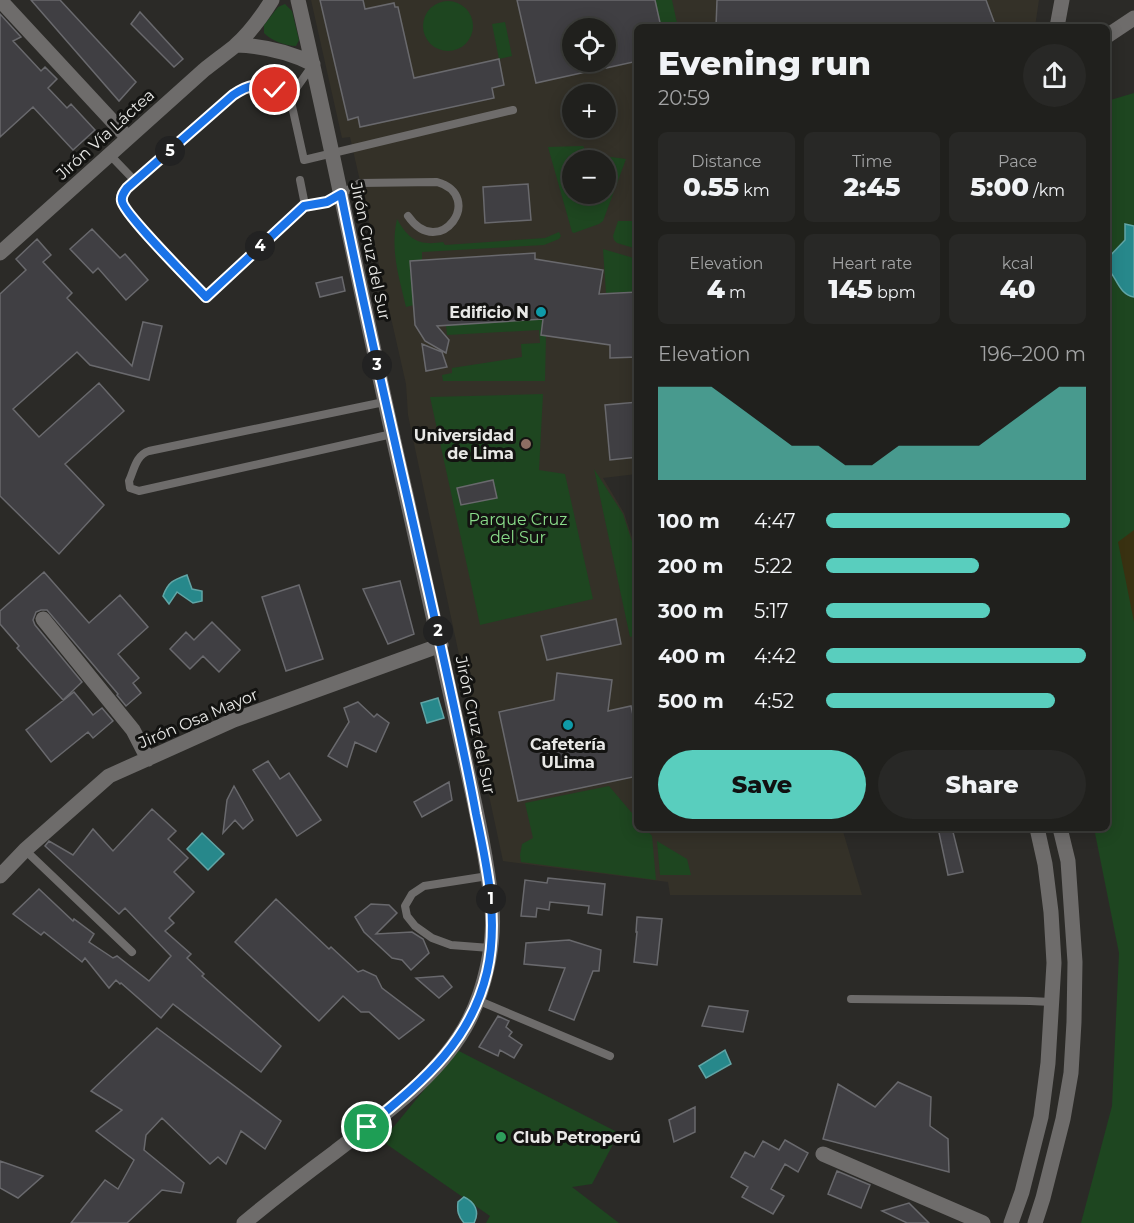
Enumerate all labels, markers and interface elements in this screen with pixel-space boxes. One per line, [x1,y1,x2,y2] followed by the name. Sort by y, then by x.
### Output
[562,18,616,204] map controls
[562,18,616,72] button: locate
[658,43,871,83] text: Evening run
[1023,44,1086,107] button: share
[249,64,300,115] pin
[258,73,291,106] icon: check
[562,84,616,138] button: +
[52,85,158,184] street label: Jirón Vía Láctea
[658,86,710,110] text: 20:59
[155,136,185,166] pin: 5
[165,141,175,160] text: 5
[562,150,616,204] button: −
[691,152,761,171] text: Distance
[852,152,892,171] text: Time
[998,152,1037,171] text: Pace
[683,171,739,203] text: 0.55
[844,171,900,203] text: 2:45
[970,171,1029,203] text: 5:00
[346,179,394,322] street label: Jirón Cruz del Sur
[739,181,770,200] text: km
[1029,181,1065,200] text: /km
[245,231,275,261] pin: 4
[254,236,266,255] text: 4
[689,254,763,273] text: Elevation
[832,254,912,273] text: Heart rate
[1002,254,1034,273] text: kcal
[707,273,725,305] text: 4
[828,273,873,305] text: 145
[1000,273,1036,305] text: 40
[725,283,746,302] text: m
[873,283,916,302] text: bpm
[449,303,529,322] place label: Edificio N
[534,305,548,319] marker: Edificio N
[658,342,750,366] text: Elevation
[980,342,1086,366] text: 196–200 m
[362,350,392,380] pin: 3
[372,355,382,374] text: 3
[414,426,514,463] place label: Universidad de Lima
[519,437,533,451] marker: Universidad de Lima
[658,509,720,533] text: 100 m
[754,509,796,533] text: 4:47
[468,510,568,547] park label: Parque Cruz del Sur
[658,554,724,578] text: 200 m
[754,554,792,578] text: 5:22
[658,599,724,623] text: 300 m
[754,599,789,623] text: 5:17
[423,616,453,646] pin: 2
[433,621,443,640] text: 2
[658,644,726,668] text: 400 m
[754,644,796,668] text: 4:42
[451,653,499,796] street label: Jirón Cruz del Sur
[135,685,261,753] street label: Jirón Osa Mayor
[658,689,724,713] text: 500 m
[754,689,794,713] text: 4:52
[561,718,575,732] marker: Cafetería ULima
[530,735,606,772] place label: Cafetería ULima
[658,750,866,819] button: Save
[878,750,1086,819] button: Share
[476,884,506,914] pin: 1
[488,889,494,908] text: 1
[341,1101,392,1152] pin
[350,1110,383,1143] icon: arrive
[513,1128,641,1147] place label: Club Petroperú
[494,1130,508,1144] marker: Club Petroperú

